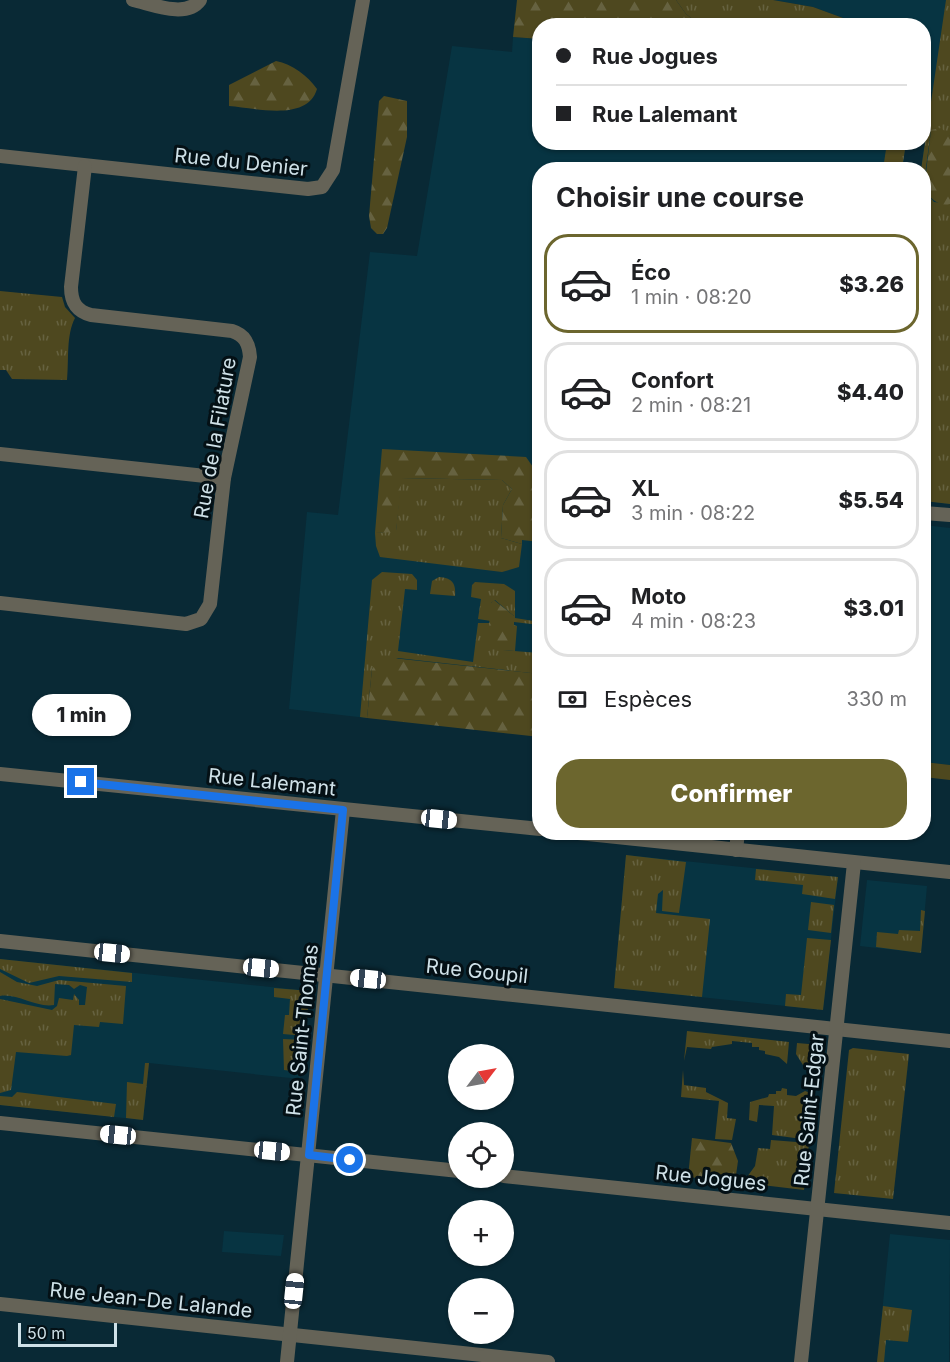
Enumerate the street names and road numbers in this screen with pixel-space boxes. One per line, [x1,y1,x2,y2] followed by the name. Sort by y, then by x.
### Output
[173,143,309,181] street label: Rue du Denier
[189,356,241,520] street label: Rue de la Filature
[207,763,337,801] street label: Rue Lalemant
[281,943,323,1117] street label: Rue Saint-Thomas
[425,954,529,988] street label: Rue Goupil
[789,1032,829,1188] street label: Rue Saint-Edgar
[654,1160,768,1196] street label: Rue Jogues
[49,1277,253,1323] street label: Rue Jean-De Lalande

